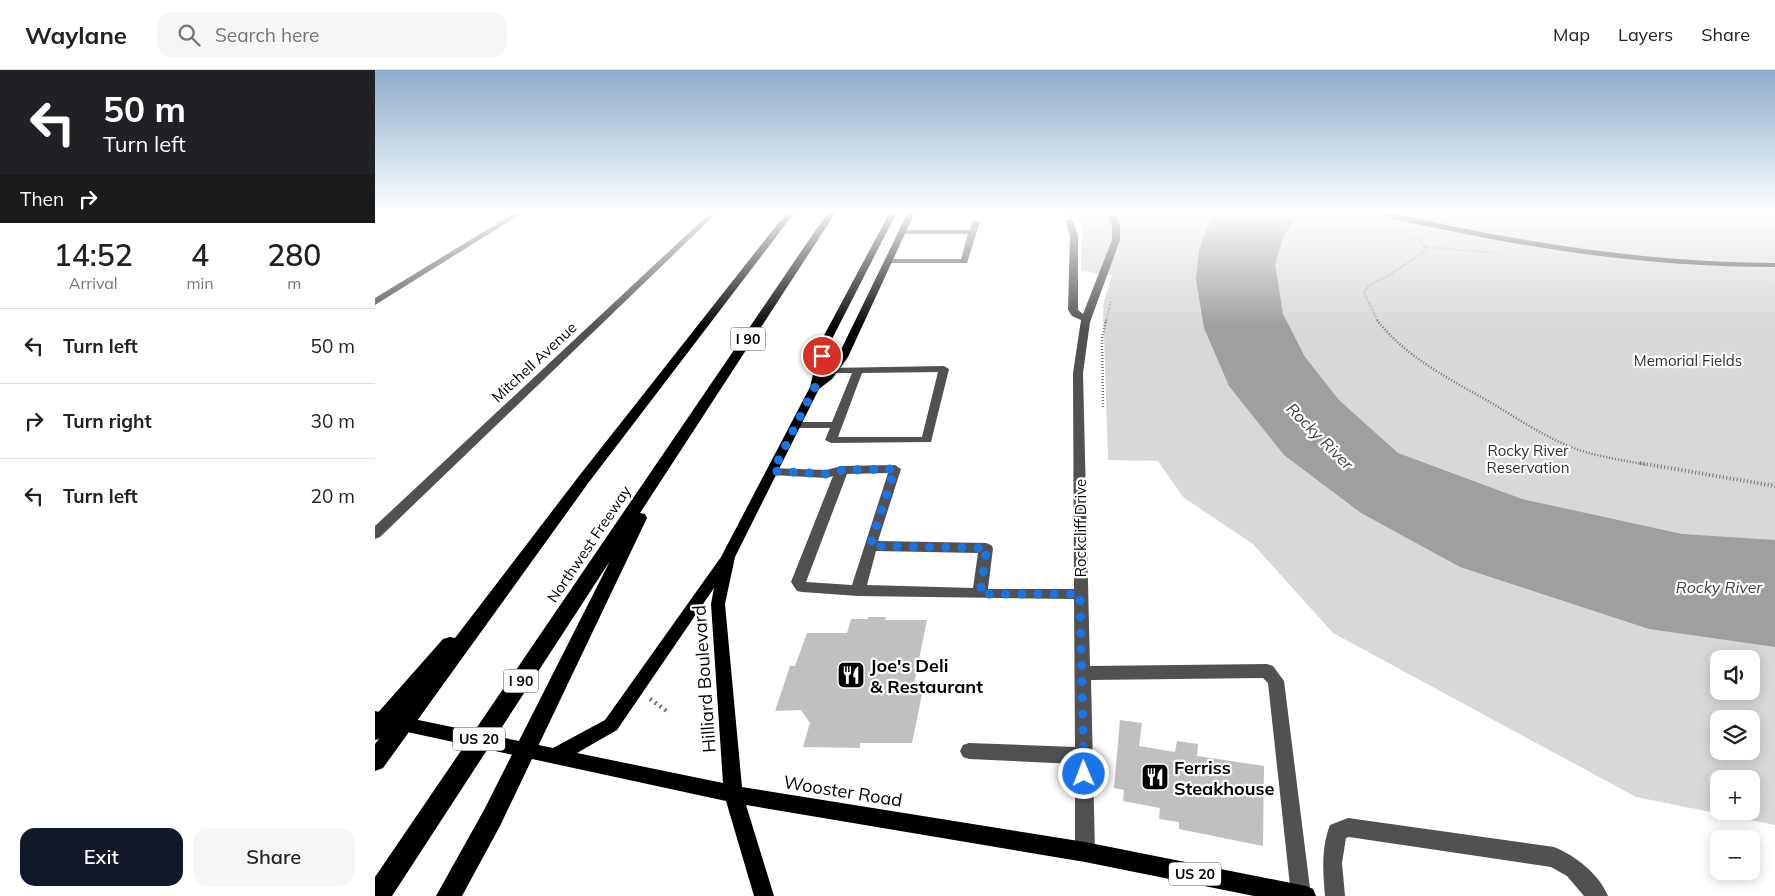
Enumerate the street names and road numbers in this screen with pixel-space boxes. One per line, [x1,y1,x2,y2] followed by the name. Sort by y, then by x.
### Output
[488,318,580,406] street label: Mitchell Avenue
[731,328,765,350] road number: I 90
[1071,479,1090,577] street label: Rockcliff Drive
[543,482,635,606] street label: Northwest Freeway
[687,604,721,754] street label: Hilliard Boulevard
[503,670,539,692] road number: I 90
[453,728,505,751] road number: US 20
[782,770,904,812] street label: Wooster Road
[1169,862,1221,886] road number: US 20

